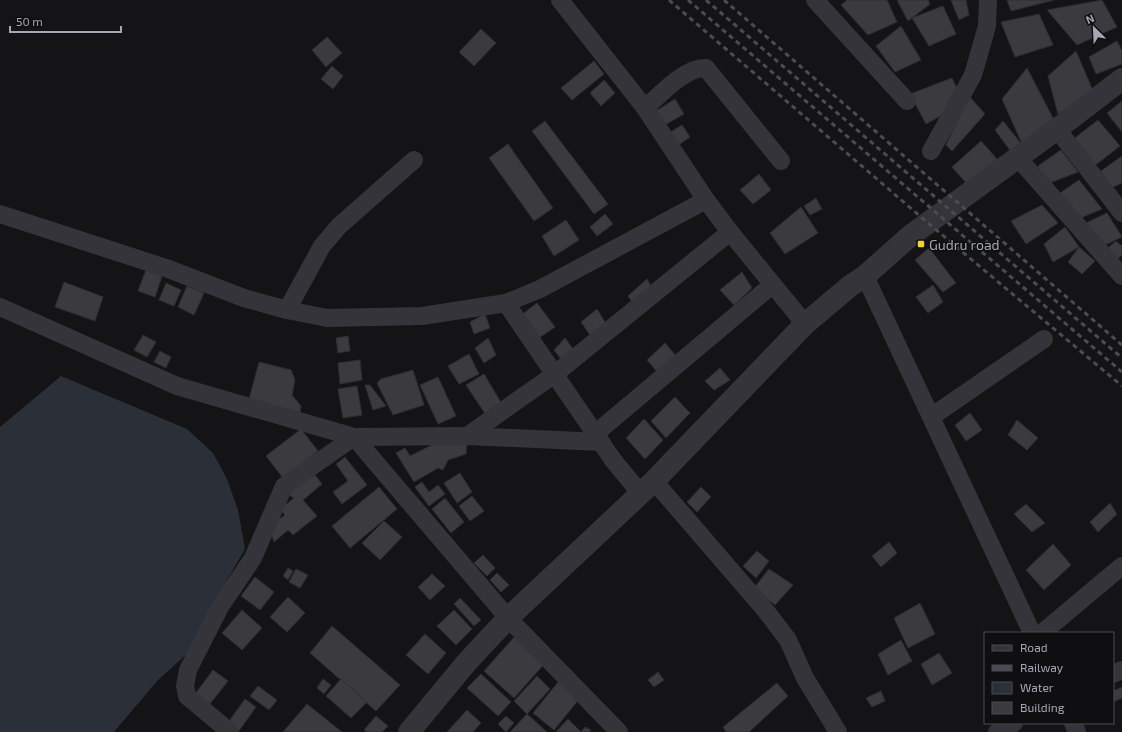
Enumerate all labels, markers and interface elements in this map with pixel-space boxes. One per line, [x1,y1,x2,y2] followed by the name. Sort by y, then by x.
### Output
[10,8,121,34] scale bar
[1074,8,1114,48] north arrow
[1083,11,1096,26] text: N
[16,14,43,28] text: 50 m
[929,236,1000,253] place label: Gudru road
[916,239,926,249] marker: Gudru road
[984,632,1114,724] legend
[1020,640,1048,654] text: Road
[1020,660,1064,674] text: Railway
[1020,680,1054,694] text: Water
[1020,700,1065,714] text: Building

